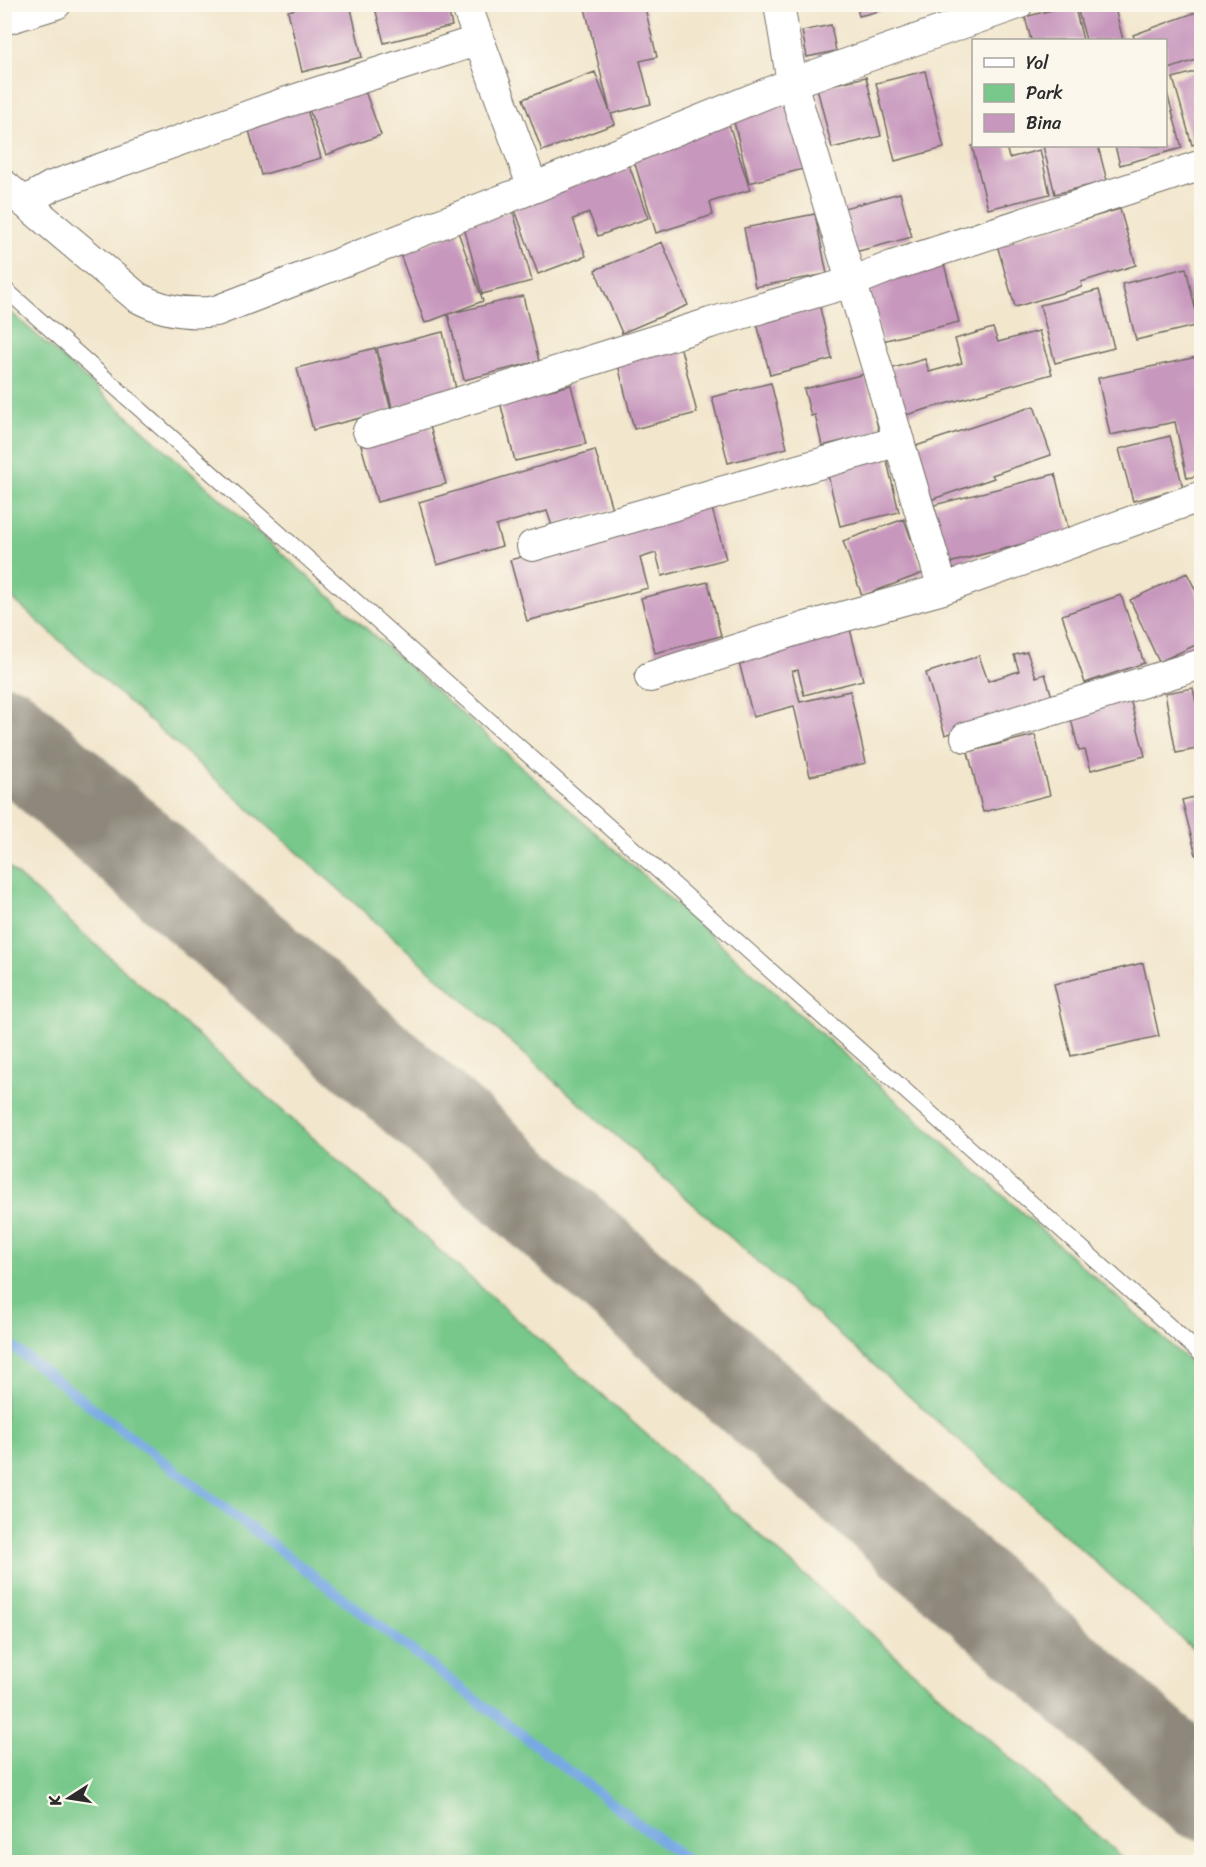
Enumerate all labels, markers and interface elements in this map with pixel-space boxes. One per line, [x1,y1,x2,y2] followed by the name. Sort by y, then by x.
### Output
[972,39,1167,147] legend
[1026,47,1049,79] text: Yol
[1026,77,1063,109] text: Park
[1026,107,1062,139] text: Bina
[39,1768,99,1828] north arrow
[39,1792,70,1810] text: K

